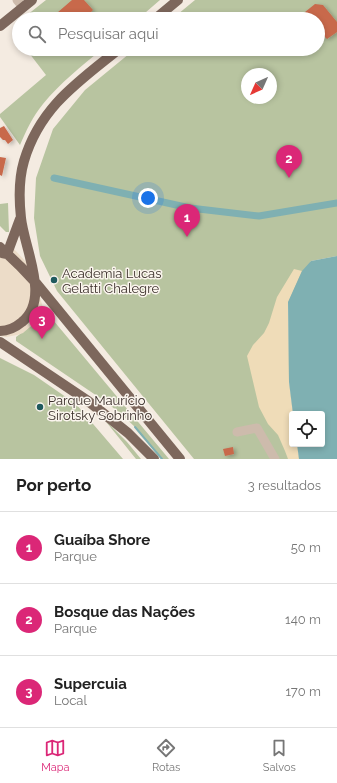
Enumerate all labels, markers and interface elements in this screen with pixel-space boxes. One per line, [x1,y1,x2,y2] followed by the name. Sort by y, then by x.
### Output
[12,12,325,56] search box
[26,23,48,45] icon: search
[58,25,158,43] text: Pesquisar aqui
[241,68,277,104] north arrow
[276,145,302,178] pin: 2
[138,188,158,208] your location
[174,204,200,237] pin: 1
[62,266,162,296] place label: Academia Lucas Gelatti Chalegre
[49,275,59,285] marker: Academia Lucas Gelatti Chalegre
[29,306,55,339] pin: 3
[48,393,152,423] place label: Parque Maurício Sirotsky Sobrinho
[35,402,45,412] marker: Parque Maurício Sirotsky Sobrinho
[289,411,325,447] map controls
[289,411,325,447] button: locate
[16,475,91,495] text: Por perto
[248,478,321,493] text: 3 resultados
[54,531,150,549] text: Guaíba Shore
[26,540,32,555] text: 1
[291,540,321,555] text: 50 m
[54,549,97,564] text: Parque
[54,603,195,621] text: Bosque das Nações
[25,612,33,627] text: 2
[285,612,321,627] text: 140 m
[54,621,97,636] text: Parque
[54,675,127,693] text: Supercuia
[25,684,33,699] text: 3
[285,684,321,699] text: 170 m
[54,693,87,708] text: Local
[41,737,70,774] tab: Mapa
[152,737,180,774] tab: Rotas
[263,737,296,774] tab: Salvos

